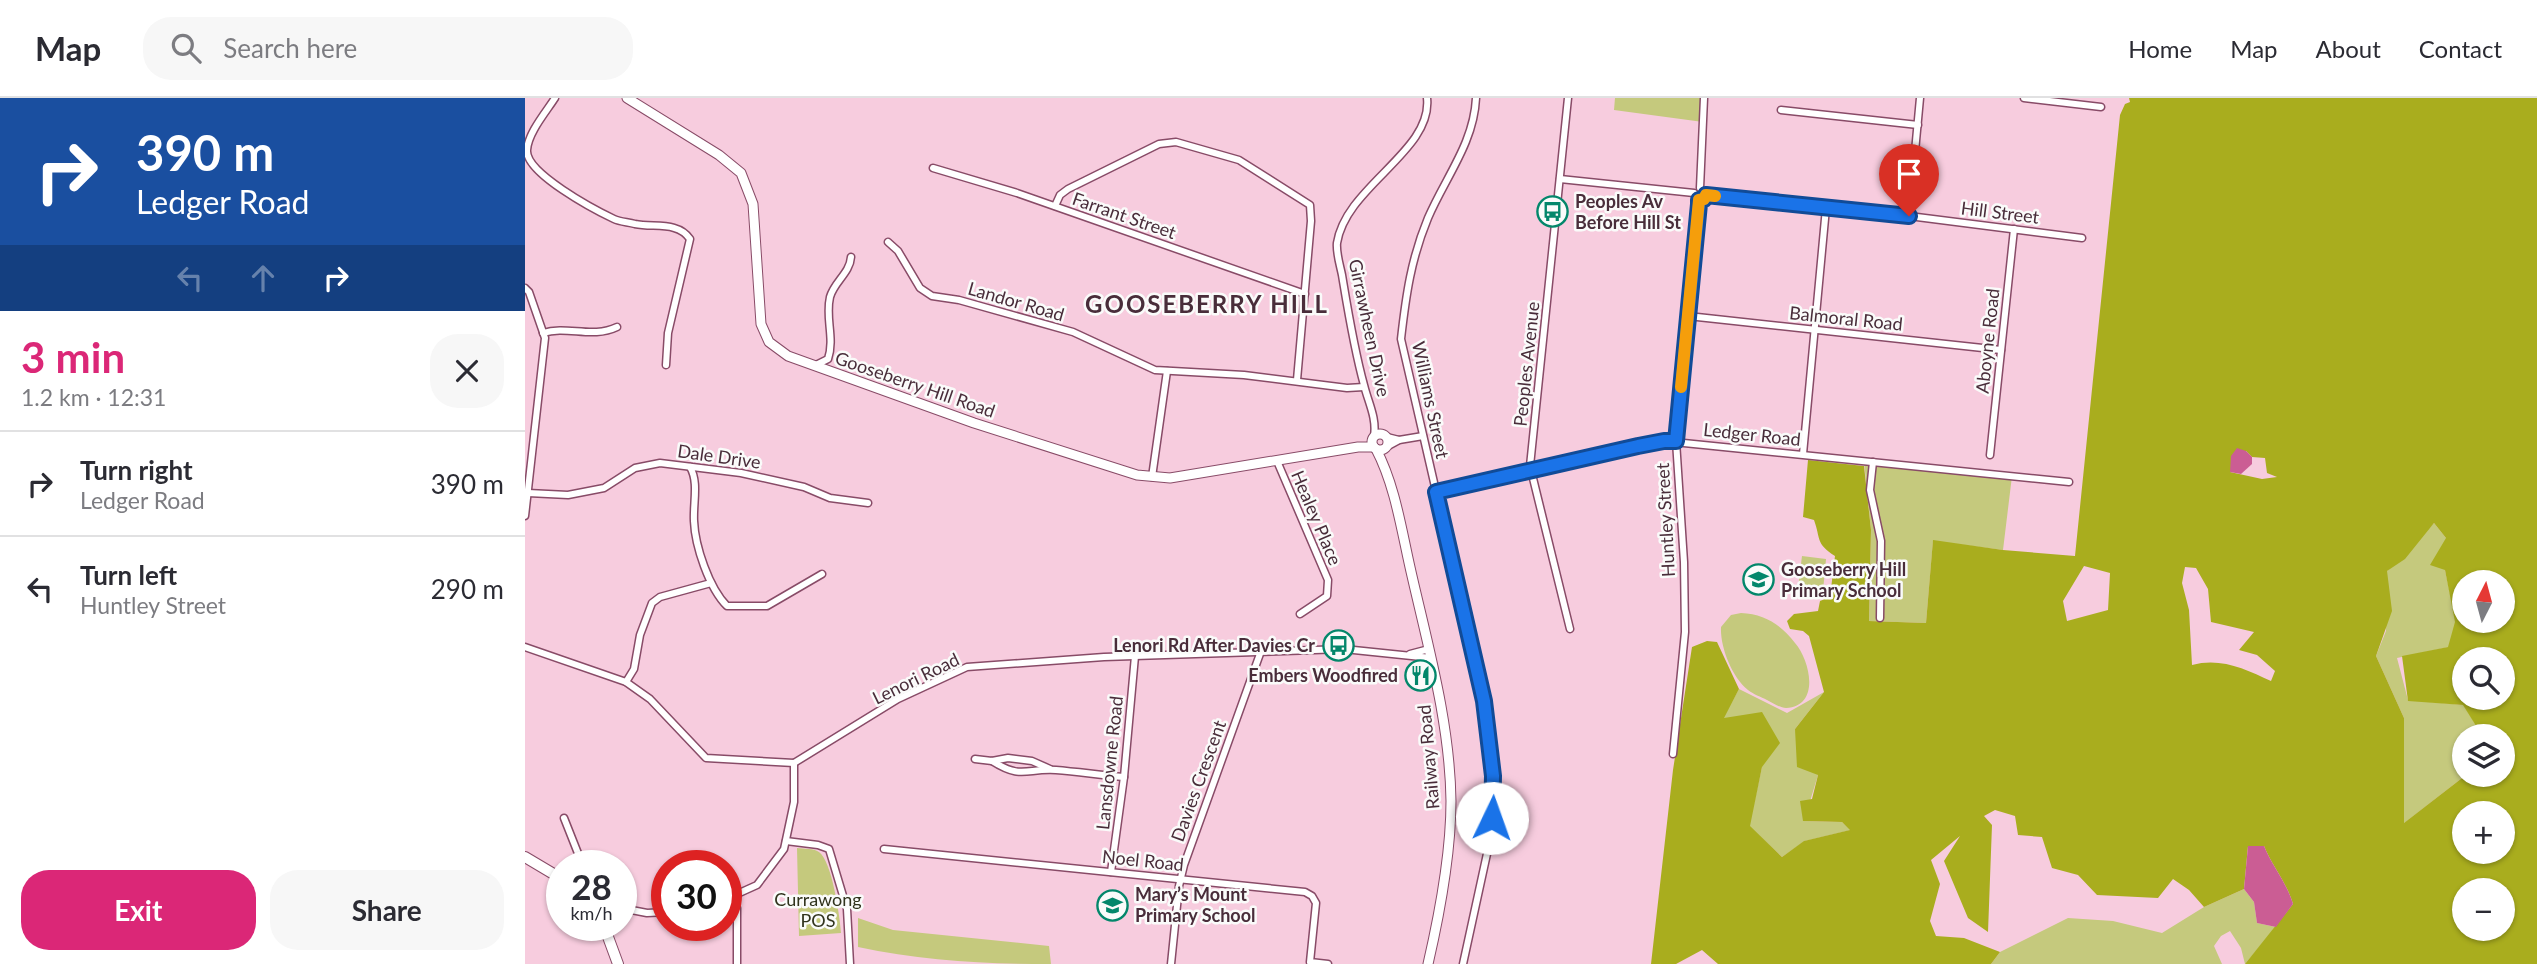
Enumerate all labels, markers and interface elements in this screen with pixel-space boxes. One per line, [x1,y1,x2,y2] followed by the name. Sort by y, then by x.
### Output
[143,17,633,80] search box
[35,28,101,68] text: Map
[167,29,205,67] icon: search
[223,32,357,64] text: Search here
[2128,34,2192,63] text: Home
[2230,34,2278,63] text: Map
[2316,34,2381,63] text: About
[2419,34,2502,63] text: Contact
[136,123,274,181] text: 390 m
[21,126,112,217] icon: right
[1879,144,1939,216] pin
[1890,155,1928,193] icon: arrive
[136,182,310,221] text: Ledger Road
[1070,187,1180,243] street label: Farrant Street
[1575,190,1681,233] place label: Peoples Av Before Hill St
[1535,195,1569,229] bus stop icon: Peoples Av Before Hill St
[1960,196,2041,228] street label: Hill Street
[1345,257,1395,399] street label: Girrawheen Drive
[171,259,209,297] icon: left
[244,259,282,297] icon: ahead
[317,259,355,297] icon: right
[966,277,1067,325] street label: Landor Road
[1971,287,2003,395] street label: Aboyne Road
[1085,289,1329,318] district label: GOOSEBERRY HILL
[1509,300,1543,427] street label: Peoples Avenue
[1788,301,1904,335] street label: Balmoral Road
[21,332,125,382] text: 3 min
[430,334,504,408] button: close
[1408,339,1454,461] street label: Williams Street
[832,346,998,422] street label: Gooseberry Hill Road
[21,383,166,411] text: 1.2 km · 12:31
[1702,418,1802,450] street label: Ledger Road
[676,439,762,473] street label: Dale Drive
[80,454,193,486] text: Turn right
[1651,462,1679,578] street label: Huntley Street
[21,465,59,503] icon: right
[1287,467,1347,568] street label: Healey Place
[431,468,504,500] text: 390 m
[80,486,205,514] text: Ledger Road
[1781,558,1906,601] place label: Gooseberry Hill Primary School
[80,559,177,591] text: Turn left
[1741,563,1775,597] school or university icon: Gooseberry Hill Primary School
[21,570,59,608] icon: left
[2452,570,2515,634] north arrow
[2452,570,2515,941] map controls
[431,573,504,605] text: 290 m
[80,591,226,619] text: Huntley Street
[1321,629,1355,663] bus stop icon: Lenori Rd After Davies Cr
[1113,634,1315,656] place label: Lenori Rd After Davies Cr
[2452,647,2515,710] button: search
[869,648,963,709] street label: Lenori Road
[1404,659,1438,693] restaurant icon: Embers Woodfired
[1248,664,1398,686] place label: Embers Woodfired
[1091,695,1127,831] street label: Lansdowne Road
[1412,704,1444,810] street label: Railway Road
[1166,716,1230,844] street label: Davies Crescent
[2452,724,2515,787] button: layers
[1455,781,1529,855] position arrow
[2452,801,2515,864] button: +
[1101,845,1185,875] street label: Noel Road
[651,850,742,941] speed limit sign: 30
[571,865,612,907] text: 28
[21,870,256,950] button: Exit
[270,870,504,950] button: Share
[2452,878,2515,941] button: −
[1135,883,1255,926] place label: Mary’s Mount Primary School
[774,888,862,931] park label: Currawong POS
[1095,888,1129,922] school or university icon: Mary’s Mount Primary School
[570,902,613,924] text: km/h

